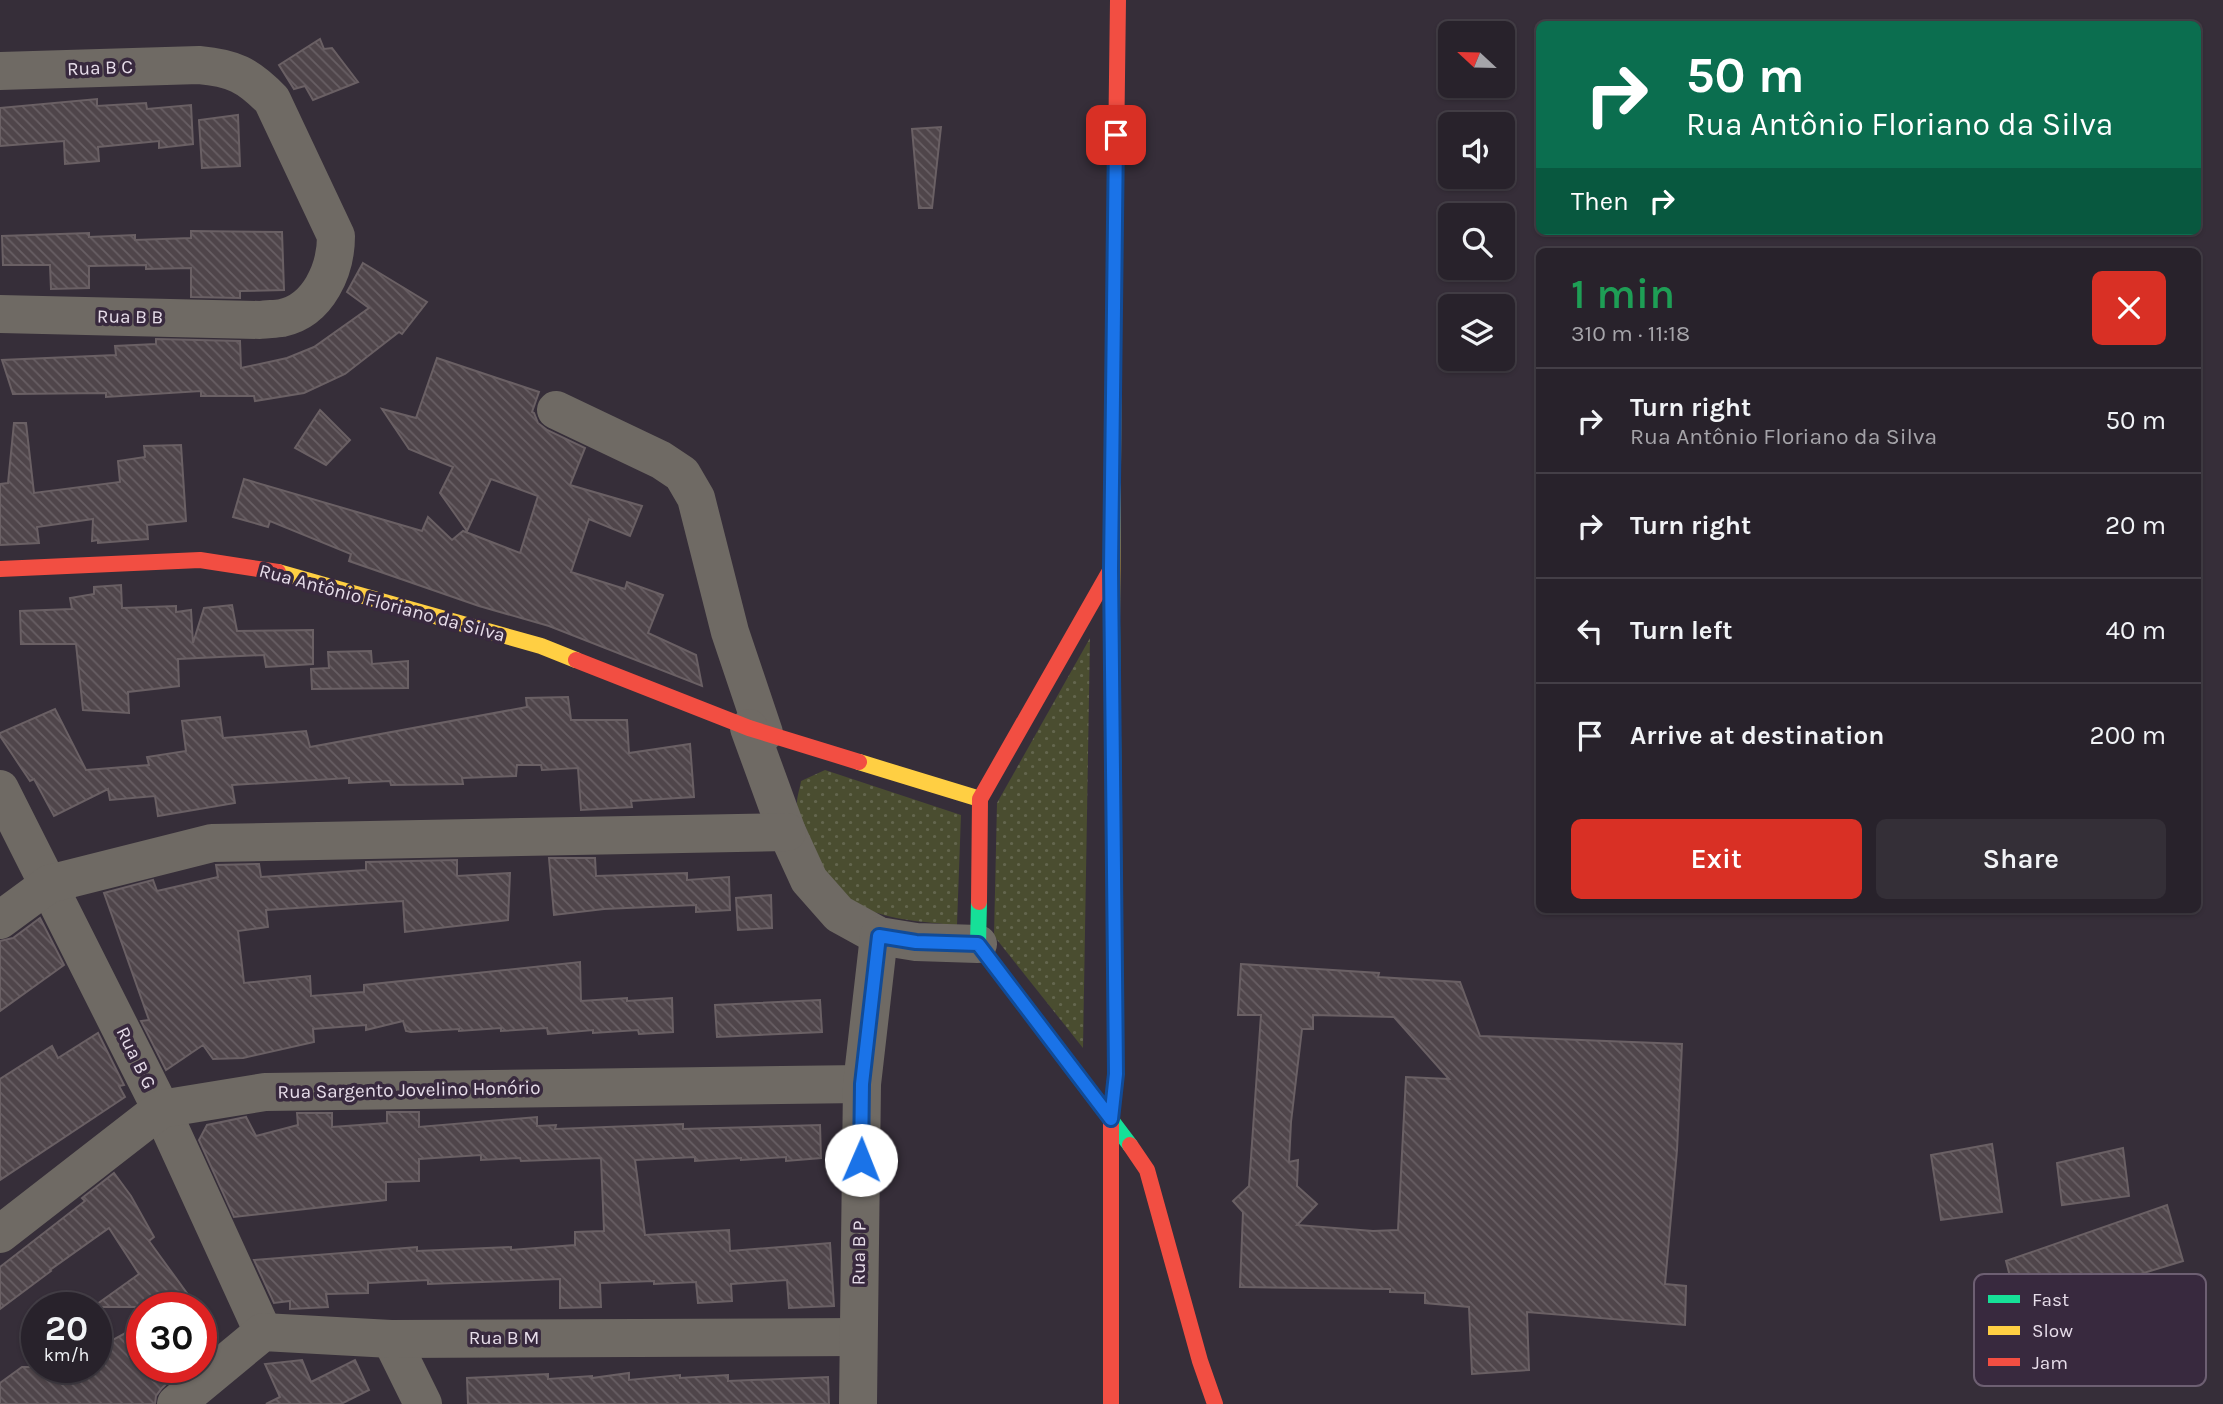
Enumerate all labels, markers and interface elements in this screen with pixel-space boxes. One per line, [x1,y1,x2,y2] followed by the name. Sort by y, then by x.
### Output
[1438,21,1516,98] north arrow
[1438,21,1515,371] map controls
[1686,47,1804,104] text: 50 m
[1571,49,1662,140] icon: right
[67,56,133,80] street label: Rua B C
[1086,105,1146,165] pin
[1686,106,2113,143] text: Rua Antônio Floriano da Silva
[1438,112,1515,189] button: sound
[1097,116,1135,154] icon: arrive
[1643,182,1681,220] icon: right
[1571,186,1629,217] text: Then
[1438,203,1515,280] button: search
[1571,269,1675,319] text: 1 min
[2092,271,2166,345] button: close
[1438,294,1515,371] button: layers
[97,305,163,329] street label: Rua B B
[1571,320,1690,347] text: 310 m · 11:18
[1630,392,1751,423] text: Turn right
[1571,402,1609,440] icon: right
[2105,405,2166,436] text: 50 m
[1630,423,1937,450] text: Rua Antônio Floriano da Silva
[1571,507,1609,545] icon: right
[1630,510,1751,541] text: Turn right
[2105,510,2166,541] text: 20 m
[257,560,507,646] street label: Rua Antônio Floriano da Silva
[1571,612,1609,650] icon: left
[1630,615,1732,646] text: Turn left
[2106,615,2166,646] text: 40 m
[1571,717,1609,755] icon: arrive
[1630,720,1884,751] text: Arrive at destination
[2090,720,2166,751] text: 200 m
[1571,819,1862,899] button: Exit
[1876,819,2166,899] button: Share
[111,1023,161,1093] street label: Rua B G
[277,1077,541,1103] street label: Rua Sargento Jovelino Honório
[824,1123,898,1197] position arrow
[847,1220,871,1286] street label: Rua B P
[1974,1274,2206,1386] legend
[2032,1289,2069,1311] text: Fast
[126,1292,217,1383] speed limit sign: 30
[45,1308,88,1349] text: 20
[2032,1320,2073,1342] text: Slow
[469,1327,539,1349] street label: Rua B M
[44,1344,89,1366] text: km/h
[2032,1352,2068,1374] text: Jam

